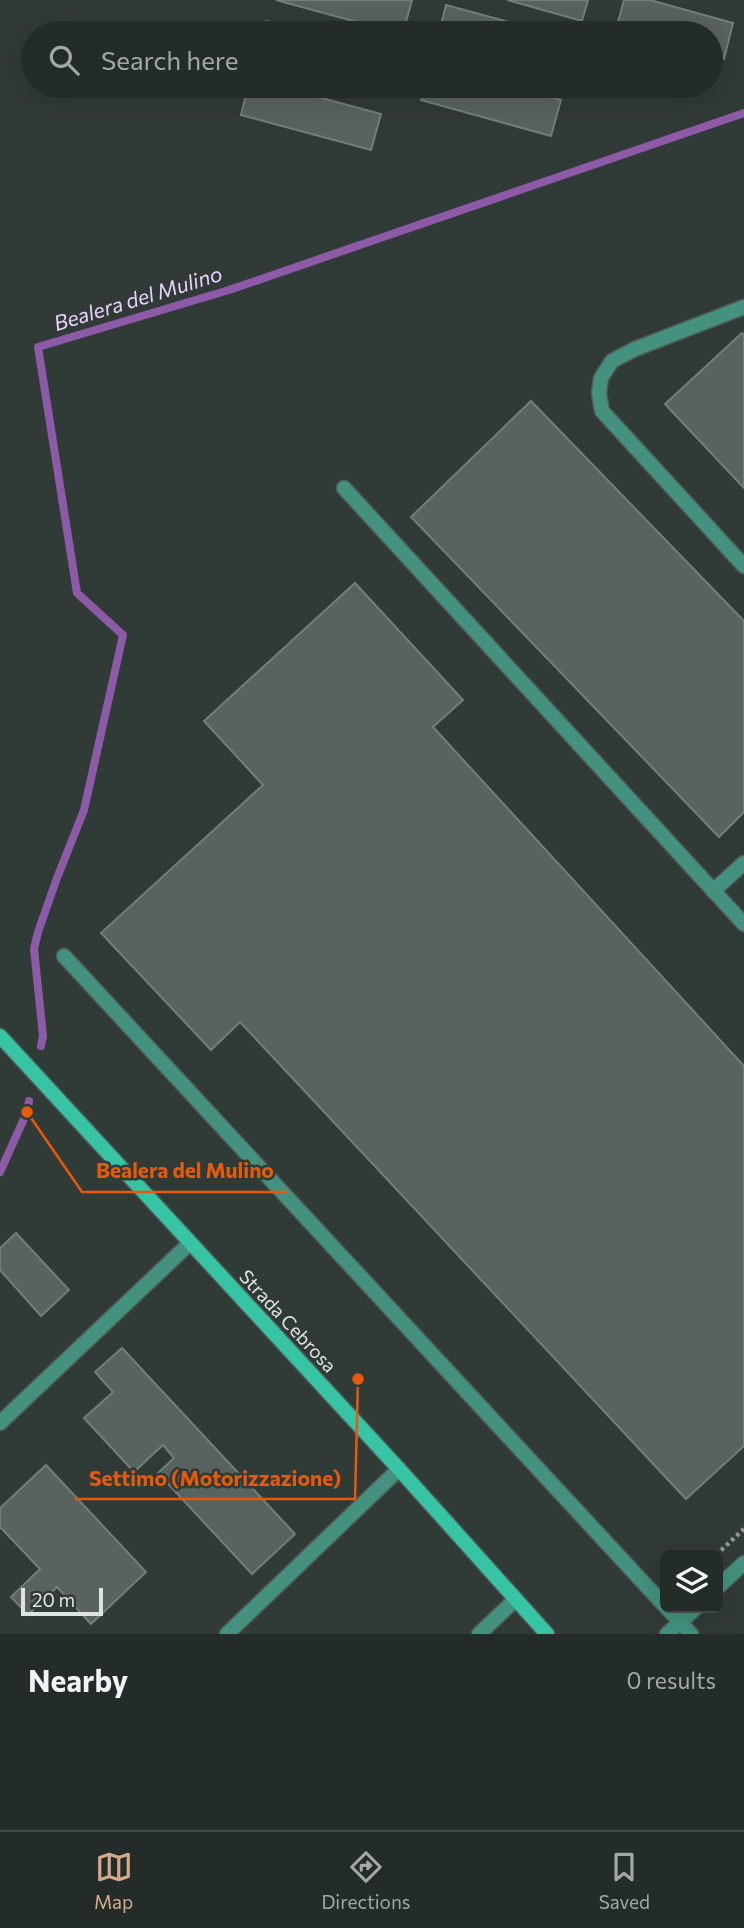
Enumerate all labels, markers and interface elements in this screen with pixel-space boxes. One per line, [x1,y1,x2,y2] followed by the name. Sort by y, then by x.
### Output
[21,21,723,98] search box
[45,41,83,79] icon: search
[101,44,239,75] text: Search here
[50,260,225,335] water label: Bealera del Mulino
[82,1150,287,1192] callout: Bealera del Mulino
[96,1157,274,1182] text: Bealera del Mulino
[235,1265,342,1377] street label: Strada Cebrosa
[75,1457,355,1499] callout: Settimo (Motorizzazione)
[89,1465,341,1490] text: Settimo (Motorizzazione)
[660,1550,723,1613] map controls
[660,1550,723,1613] button: layers
[21,1585,103,1617] scale bar
[32,1588,75,1611] text: 20 m
[28,1661,128,1698] text: Nearby
[627,1666,716,1694] text: 0 results
[94,1848,133,1913] tab: Map
[321,1848,411,1913] tab: Directions
[599,1848,650,1913] tab: Saved

